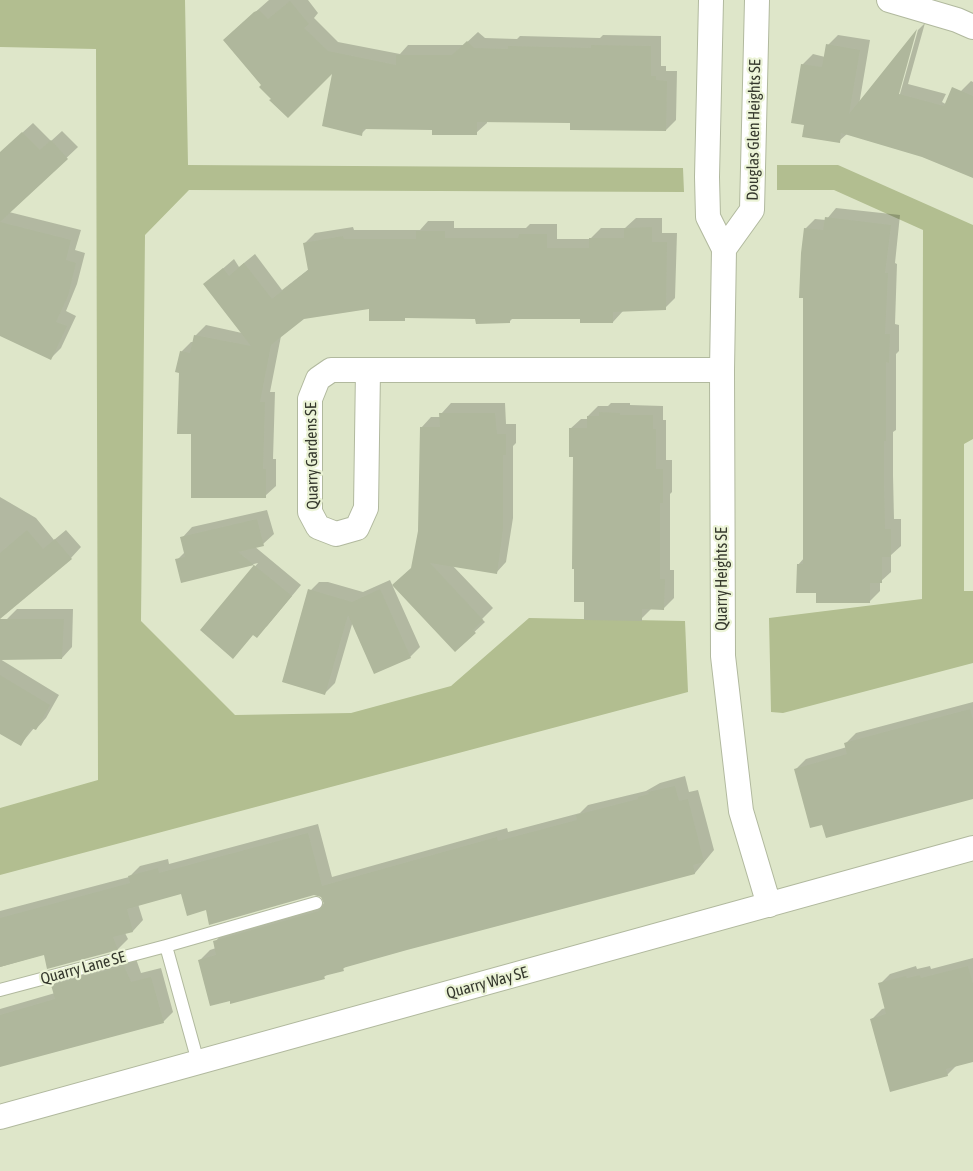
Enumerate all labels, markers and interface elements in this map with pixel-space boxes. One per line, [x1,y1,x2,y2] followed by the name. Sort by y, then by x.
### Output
[743,59,765,201] street label: Douglas Glen Heights SE
[301,402,323,510] street label: Quarry Gardens SE
[712,527,732,631] street label: Quarry Heights SE
[38,947,128,989] street label: Quarry Lane SE
[444,963,530,1003] street label: Quarry Way SE

